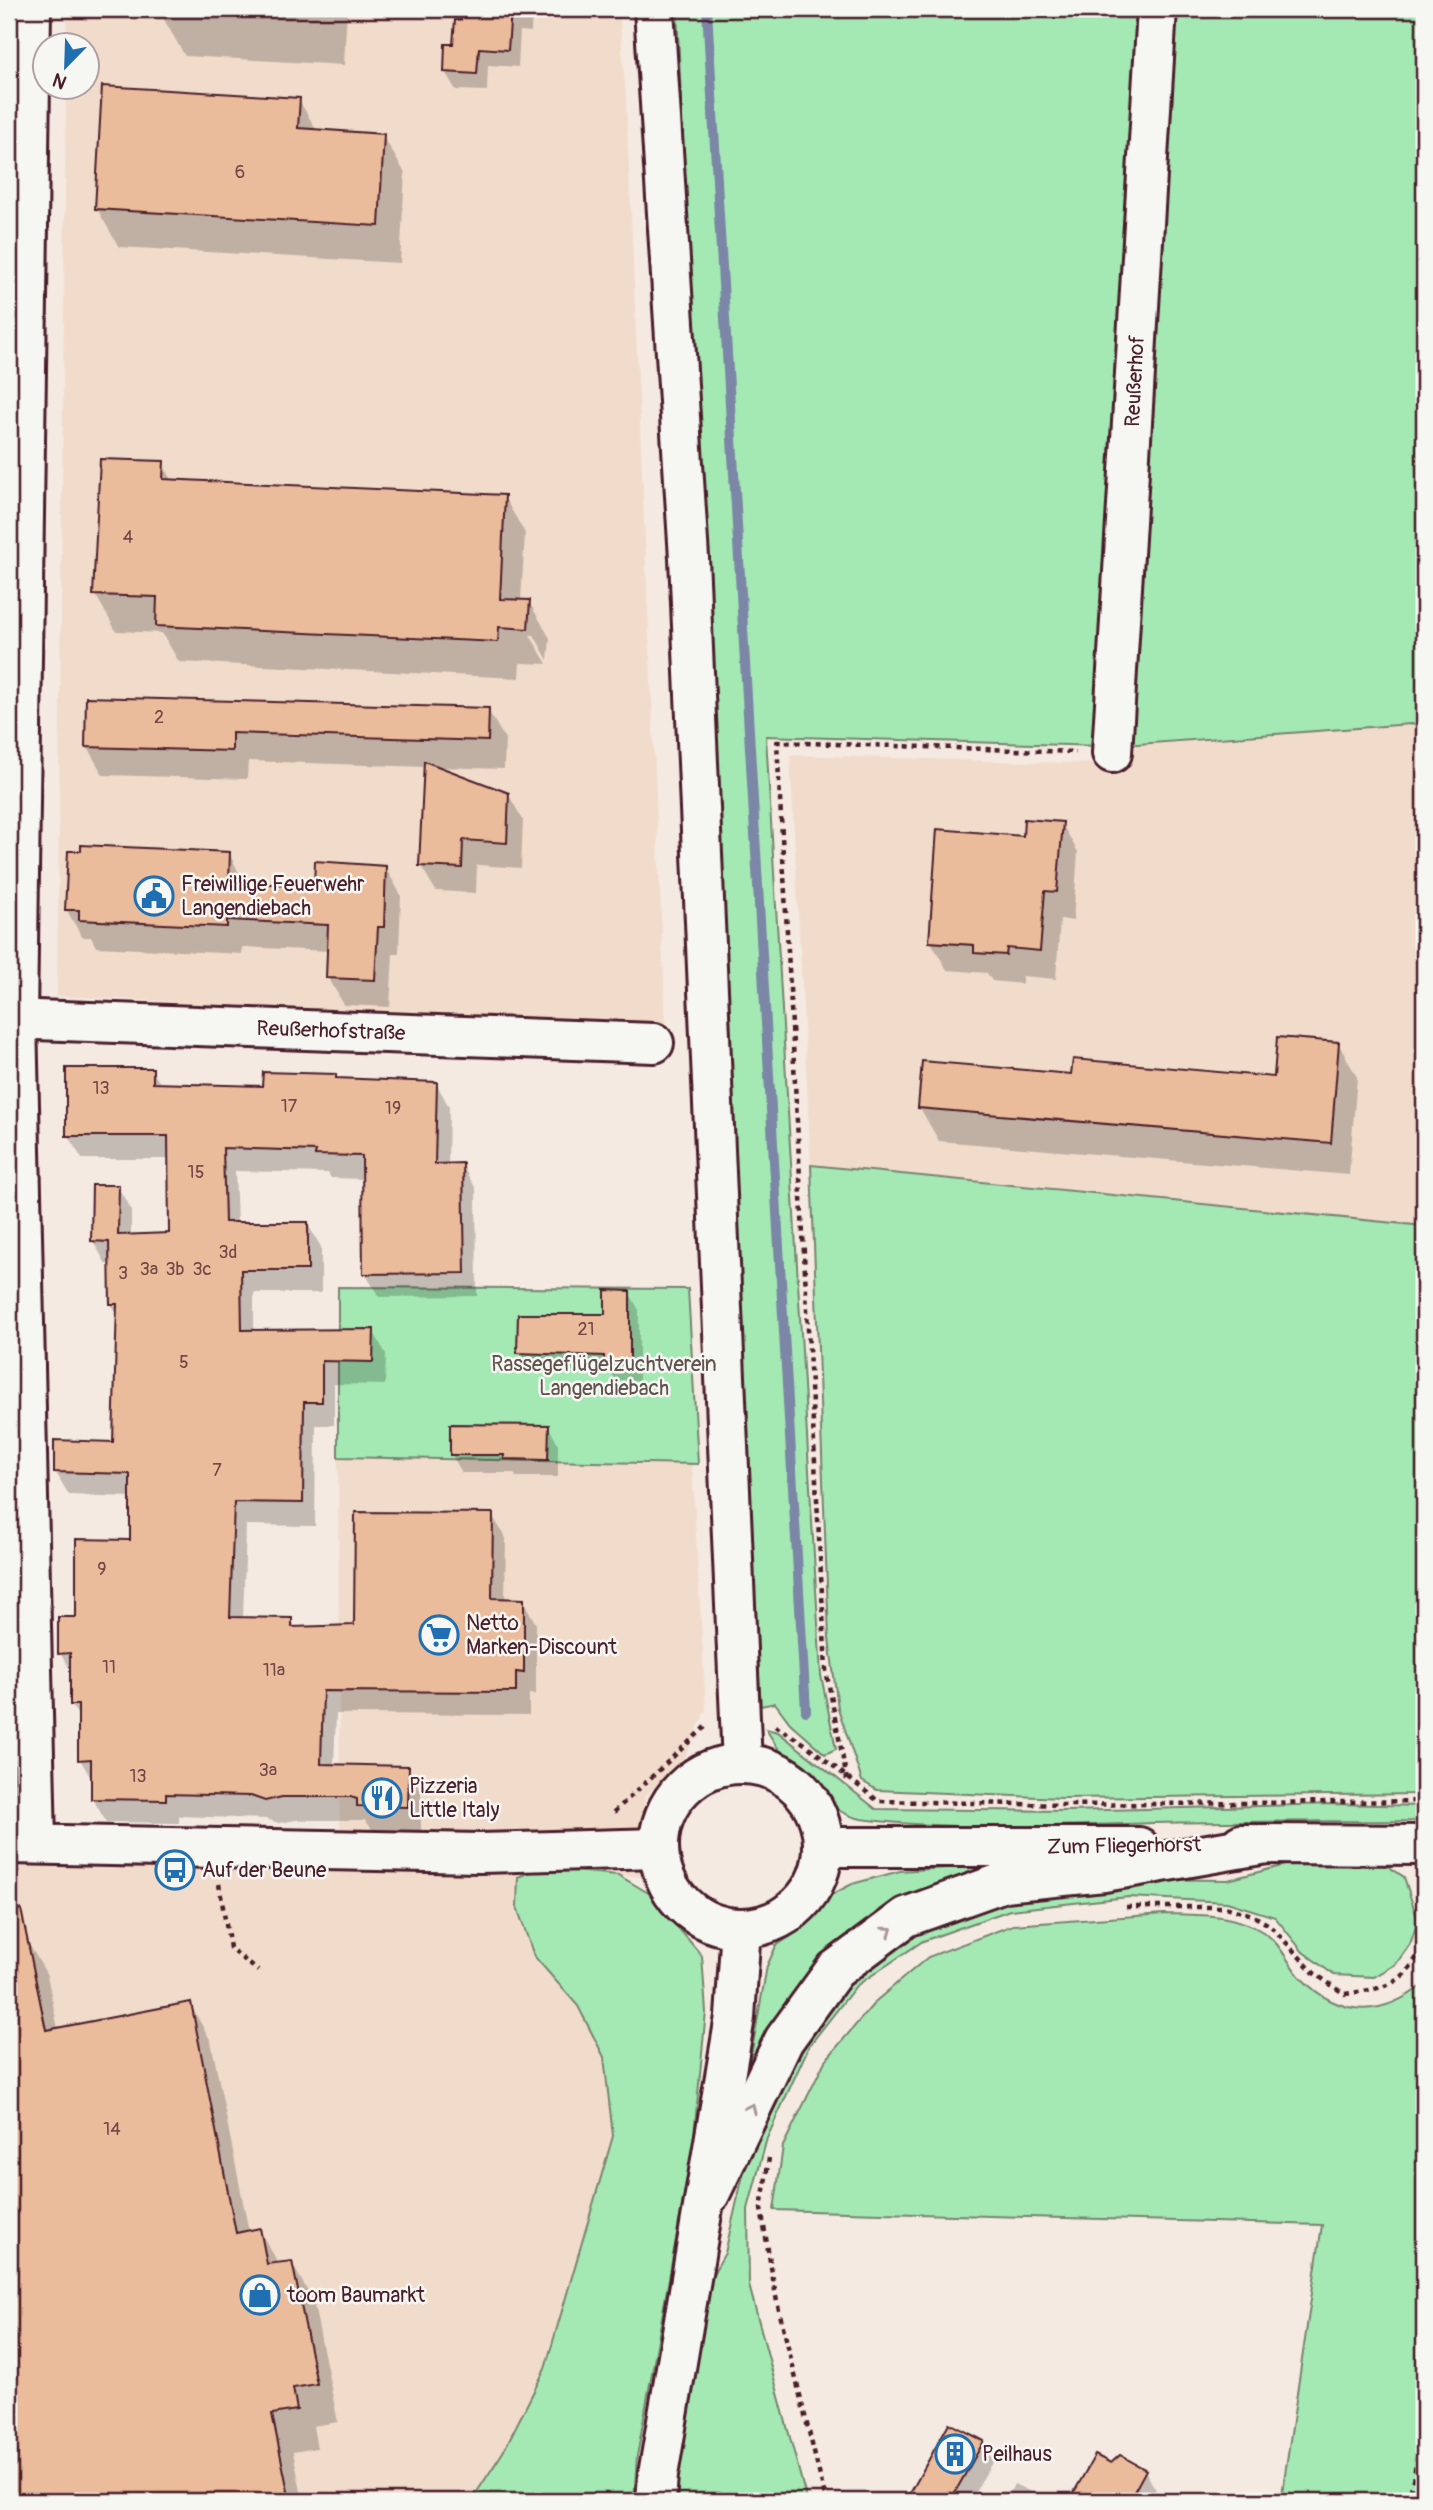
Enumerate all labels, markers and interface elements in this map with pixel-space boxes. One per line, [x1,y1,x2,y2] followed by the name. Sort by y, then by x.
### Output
[32,32,102,102] north arrow
[49,67,70,94] text: N
[235,161,245,184] house number: 6
[1119,334,1151,428] street label: Reußerhof
[123,526,134,549] house number: 4
[154,706,164,729] house number: 2
[181,871,365,922] place label: Freiwillige Feuerwehr Langendiebach
[133,875,175,917] public building icon: Freiwillige Feuerwehr Langendiebach
[256,1015,407,1047] street label: Reußerhofstraße
[92,1077,110,1100] house number: 13
[281,1095,298,1118] house number: 17
[385,1097,401,1120] house number: 19
[188,1161,204,1184] house number: 15
[219,1241,237,1264] house number: 3d
[140,1258,158,1281] house number: 3a
[166,1258,185,1281] house number: 3b
[192,1258,212,1281] house number: 3c
[118,1262,128,1285] house number: 3
[577,1318,595,1341] house number: 21
[179,1351,189,1374] house number: 5
[491,1351,717,1402] park label: Rassegeflügelzuchtverein Langendiebach
[212,1459,222,1482] house number: 7
[97,1558,107,1581] house number: 9
[466,1610,617,1661] place label: Netto Marken-Discount
[418,1614,460,1656] supermarket icon: Netto Marken-Discount
[102,1656,116,1679] house number: 11
[263,1659,285,1682] house number: 11a
[259,1759,277,1782] house number: 3a
[129,1765,147,1788] house number: 13
[409,1773,500,1824] place label: Pizzeria Little Italy
[361,1777,403,1819] restaurant icon: Pizzeria Little Italy
[1047,1831,1202,1861] street label: Zum Fliegerhorst
[154,1849,196,1891] bus stop icon: Auf der Beune
[202,1857,327,1884] place label: Auf der Beune
[880,1927,893,1939] one-way arrow
[743,2103,757,2115] one-way arrow
[103,2118,121,2141] house number: 14
[239,2274,281,2316] shop icon: toom Baumarkt
[286,2282,425,2309] place label: toom Baumarkt
[934,2433,976,2475] building icon: Peilhaus
[982,2441,1052,2468] place label: Peilhaus

